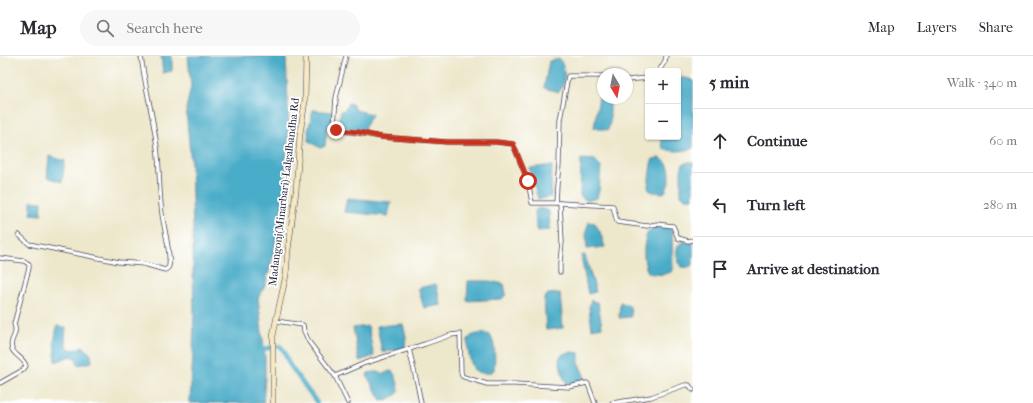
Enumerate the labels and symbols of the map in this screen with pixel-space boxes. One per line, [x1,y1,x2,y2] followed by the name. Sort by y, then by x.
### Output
[597,68,633,104] north arrow
[266,96,302,287] street label: Madangonj(Minarbari)-Lalgalbandha Rd
[327,121,345,139] route end
[519,172,537,190] route start

